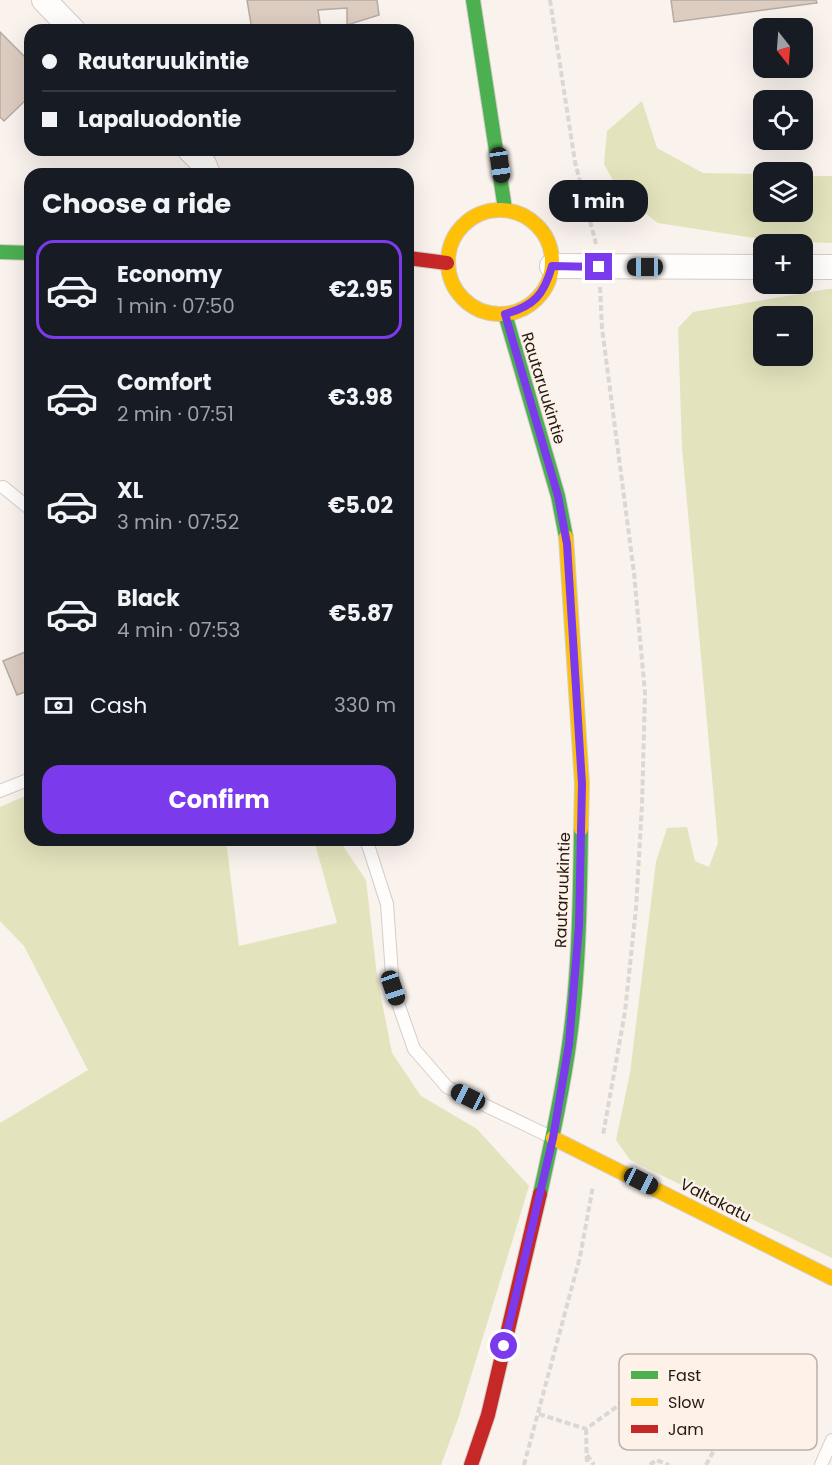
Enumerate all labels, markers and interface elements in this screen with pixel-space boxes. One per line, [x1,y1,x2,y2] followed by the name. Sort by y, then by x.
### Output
[753,18,813,78] north arrow
[753,18,813,366] map controls
[78,46,249,77] text: Rautaruukintie
[753,90,813,150] button: locate
[78,104,241,135] text: Lapaluodontie
[489,146,511,184] car
[753,162,813,222] button: layers
[550,180,648,222] callout: 1 min
[42,185,231,222] text: Choose a ride
[572,187,625,215] text: 1 min
[753,234,813,294] button: +
[585,253,612,280] route end
[627,258,663,276] car
[117,259,222,290] text: Economy
[45,263,99,317] icon: car
[329,274,393,305] text: €2.95
[117,292,235,320] text: 1 min · 07:50
[753,306,813,366] button: −
[516,329,571,447] street label: Rautaruukintie
[117,367,211,398] text: Comfort
[45,371,99,425] icon: car
[328,382,393,413] text: €3.98
[117,400,234,428] text: 2 min · 07:51
[117,475,143,506] text: XL
[45,479,99,533] icon: car
[328,490,393,521] text: €5.02
[117,508,239,536] text: 3 min · 07:52
[117,583,180,614] text: Black
[45,587,99,641] icon: car
[329,598,393,629] text: €5.87
[117,616,240,644] text: 4 min · 07:53
[42,689,75,722] icon: cash
[90,690,147,721] text: Cash
[334,691,396,719] text: 330 m
[42,765,396,834] button: Confirm
[549,832,576,948] street label: Rautaruukintie
[379,968,407,1008] car
[448,1081,488,1113] car
[621,1165,661,1197] car
[676,1173,755,1228] street label: Valtakatu
[490,1332,517,1359] route start
[619,1354,817,1450] legend
[668,1364,701,1387] text: Fast
[668,1391,705,1414] text: Slow
[668,1418,704,1441] text: Jam

